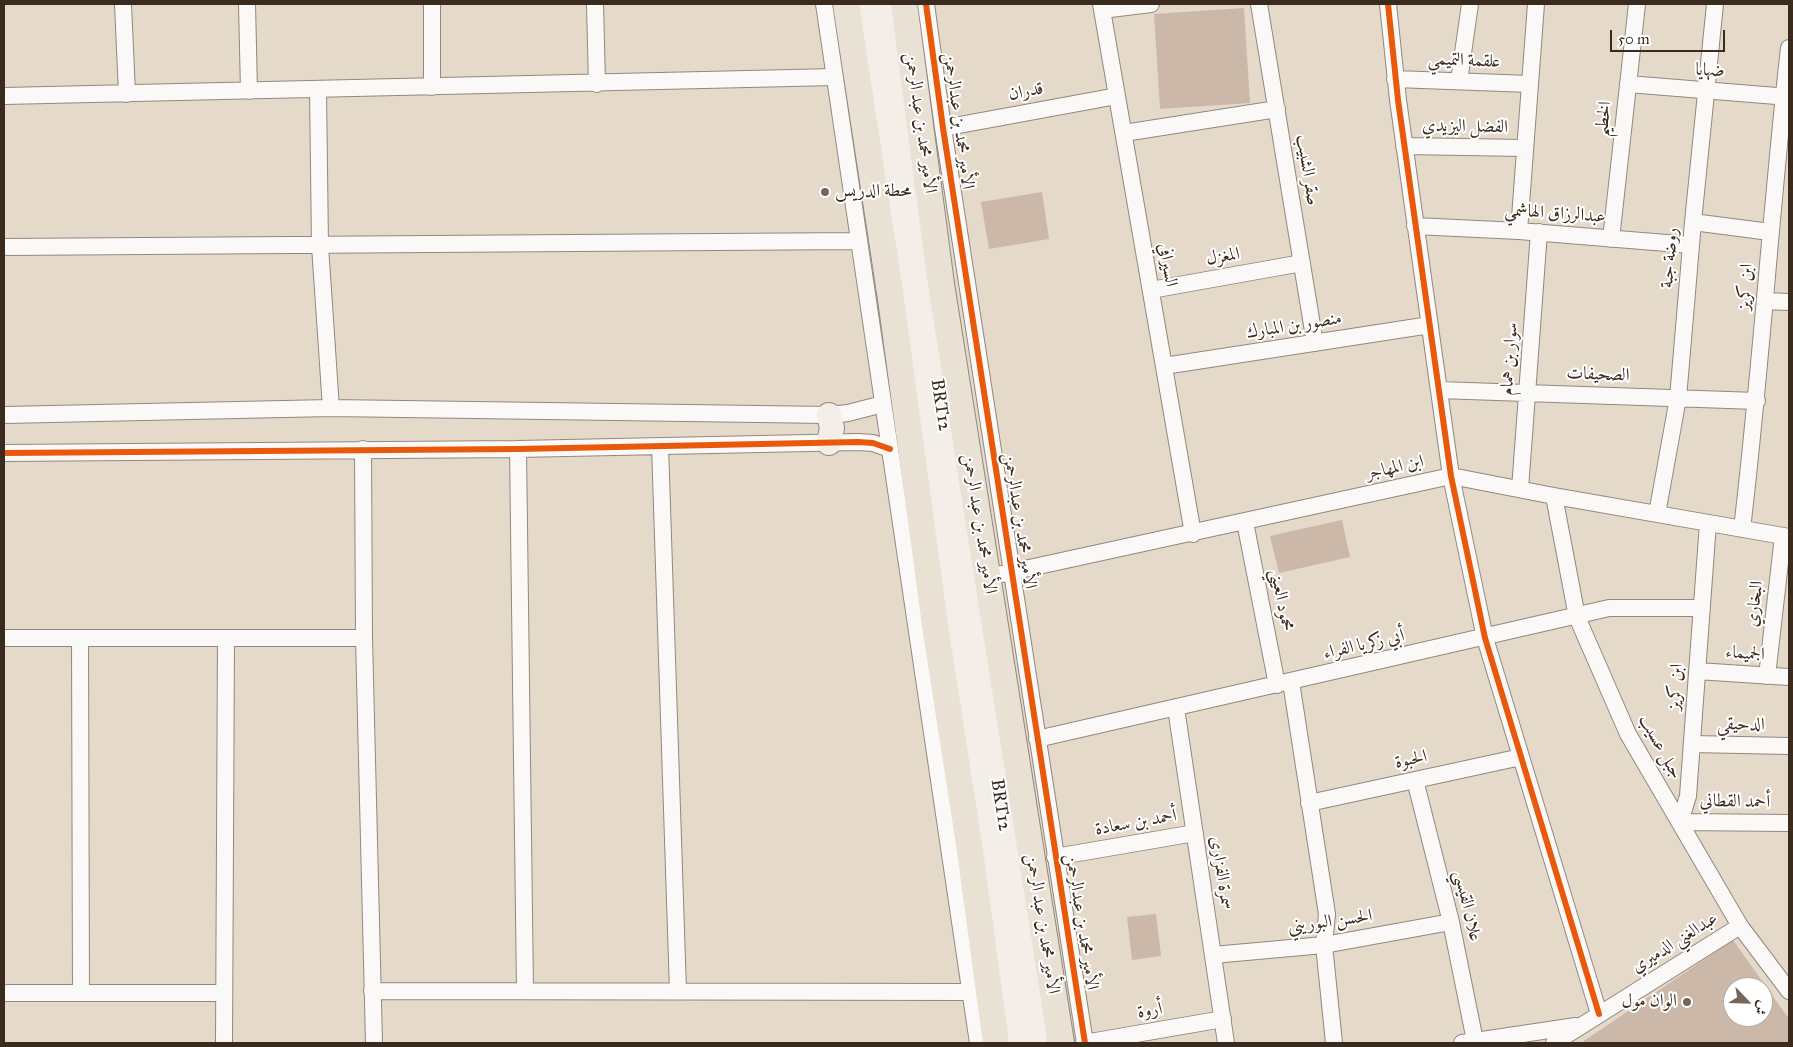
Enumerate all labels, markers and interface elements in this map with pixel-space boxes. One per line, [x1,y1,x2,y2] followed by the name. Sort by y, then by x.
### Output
[1613,20,1728,52] scale bar
[1618,30,1650,48] text: 50 m
[1427,49,1501,73] street label: علقمة التميمي
[899,51,941,195] street label: الأمير محمد بن عبد الرحمن
[938,51,978,191] street label: الأمير محمد بن عبدالرحمن
[1695,59,1725,83] street label: ضهايا
[1007,78,1045,106] street label: قدران
[1591,100,1617,138] street label: الخطيم
[1422,115,1508,139] street label: الفضل اليزيدي
[1291,133,1323,207] street label: صقر الشبيب
[835,181,912,203] place label: محطة الدريس
[819,186,831,198] marker: محطة الدريس
[1504,200,1606,228] street label: عبدالرزاق الهاشمي
[1657,227,1683,289] street label: روضة جبة
[1153,242,1181,288] street label: السيرافي
[1204,243,1242,271] street label: المغزل
[1734,263,1758,311] street label: ابن كريز
[1245,308,1343,344] street label: منصور بن المبارك
[1497,322,1523,396] street label: سوار بن همام
[1566,363,1630,387] street label: الصحيفات
[925,377,955,433] street label: BRT12
[998,451,1040,591] street label: الأمير محمد بن عبدالرحمن
[1364,451,1426,485] street label: ابن المهاجر
[957,452,1001,596] street label: الأمير محمد بن عبد الرحمن
[1264,567,1298,633] street label: محمود العيني
[1741,580,1769,628] street label: البخاري
[1321,625,1407,665] street label: أبي زكريا الفراء
[1725,642,1765,666] street label: الجميماء
[1664,663,1688,711] street label: ابن كريز
[1633,711,1687,783] street label: جبل عسيب
[1717,714,1765,736] street label: الدحيقي
[1393,746,1429,774] street label: الحبوة
[985,777,1015,833] street label: BRT12
[1699,791,1771,813] street label: أحمد القطاني
[1093,805,1179,841] street label: أحمد بن سعادة
[1205,835,1237,911] street label: سمرة الفزارى
[1020,852,1064,996] street label: الأمير محمد بن عبد الرحمن
[1060,852,1102,992] street label: الأمير محمد بن عبدالرحمن
[1448,869,1486,943] street label: علان القيسي
[1286,905,1374,939] street label: الحسن البوريني
[1628,908,1722,978] street label: عبدالغني الدميري
[1723,977,1773,1027] north arrow
[1622,991,1677,1013] place label: الوان مول
[1681,996,1693,1008] marker: الوان مول
[1136,998,1164,1024] street label: أروة
[1751,998,1772,1018] text: ش

